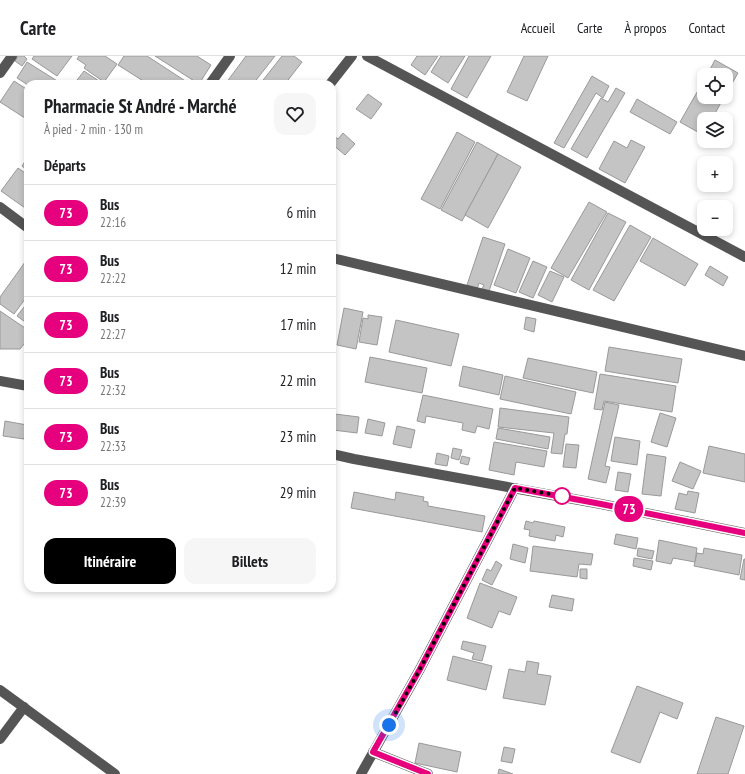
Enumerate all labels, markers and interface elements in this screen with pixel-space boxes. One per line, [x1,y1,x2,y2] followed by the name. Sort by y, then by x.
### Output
[20,16,56,40] text: Carte
[521,19,555,37] text: Accueil
[577,19,603,37] text: Carte
[625,19,667,37] text: À propos
[689,19,725,37] text: Contact
[697,68,733,236] map controls
[697,68,733,104] button: locate
[274,93,316,135] button: heart
[44,94,237,118] text: Pharmacie St André - Marché
[697,112,733,148] button: layers
[44,121,143,138] text: À pied · 2 min · 130 m
[44,156,86,175] text: Départs
[697,156,733,192] button: +
[100,195,119,214] text: Bus
[697,200,733,236] button: −
[286,203,316,222] text: 6 min
[59,204,73,222] text: 73
[100,214,126,231] text: 22:16
[100,251,119,270] text: Bus
[280,259,316,278] text: 12 min
[59,260,73,278] text: 73
[100,270,126,287] text: 22:22
[100,307,119,326] text: Bus
[280,315,316,334] text: 17 min
[59,316,73,334] text: 73
[100,326,126,343] text: 22:27
[100,363,119,382] text: Bus
[280,371,316,390] text: 22 min
[59,372,73,390] text: 73
[100,382,126,399] text: 22:32
[100,419,119,438] text: Bus
[280,427,316,446] text: 23 min
[59,428,73,446] text: 73
[100,438,126,455] text: 22:33
[100,475,119,494] text: Bus
[280,483,316,502] text: 29 min
[59,484,73,502] text: 73
[553,487,571,505] unlabelled marker
[100,494,126,511] text: 22:39
[611,496,647,522] line badge: 73
[622,500,636,518] text: 73
[44,538,176,584] button: Itinéraire
[184,538,316,584] button: Billets
[379,715,399,735] your location

